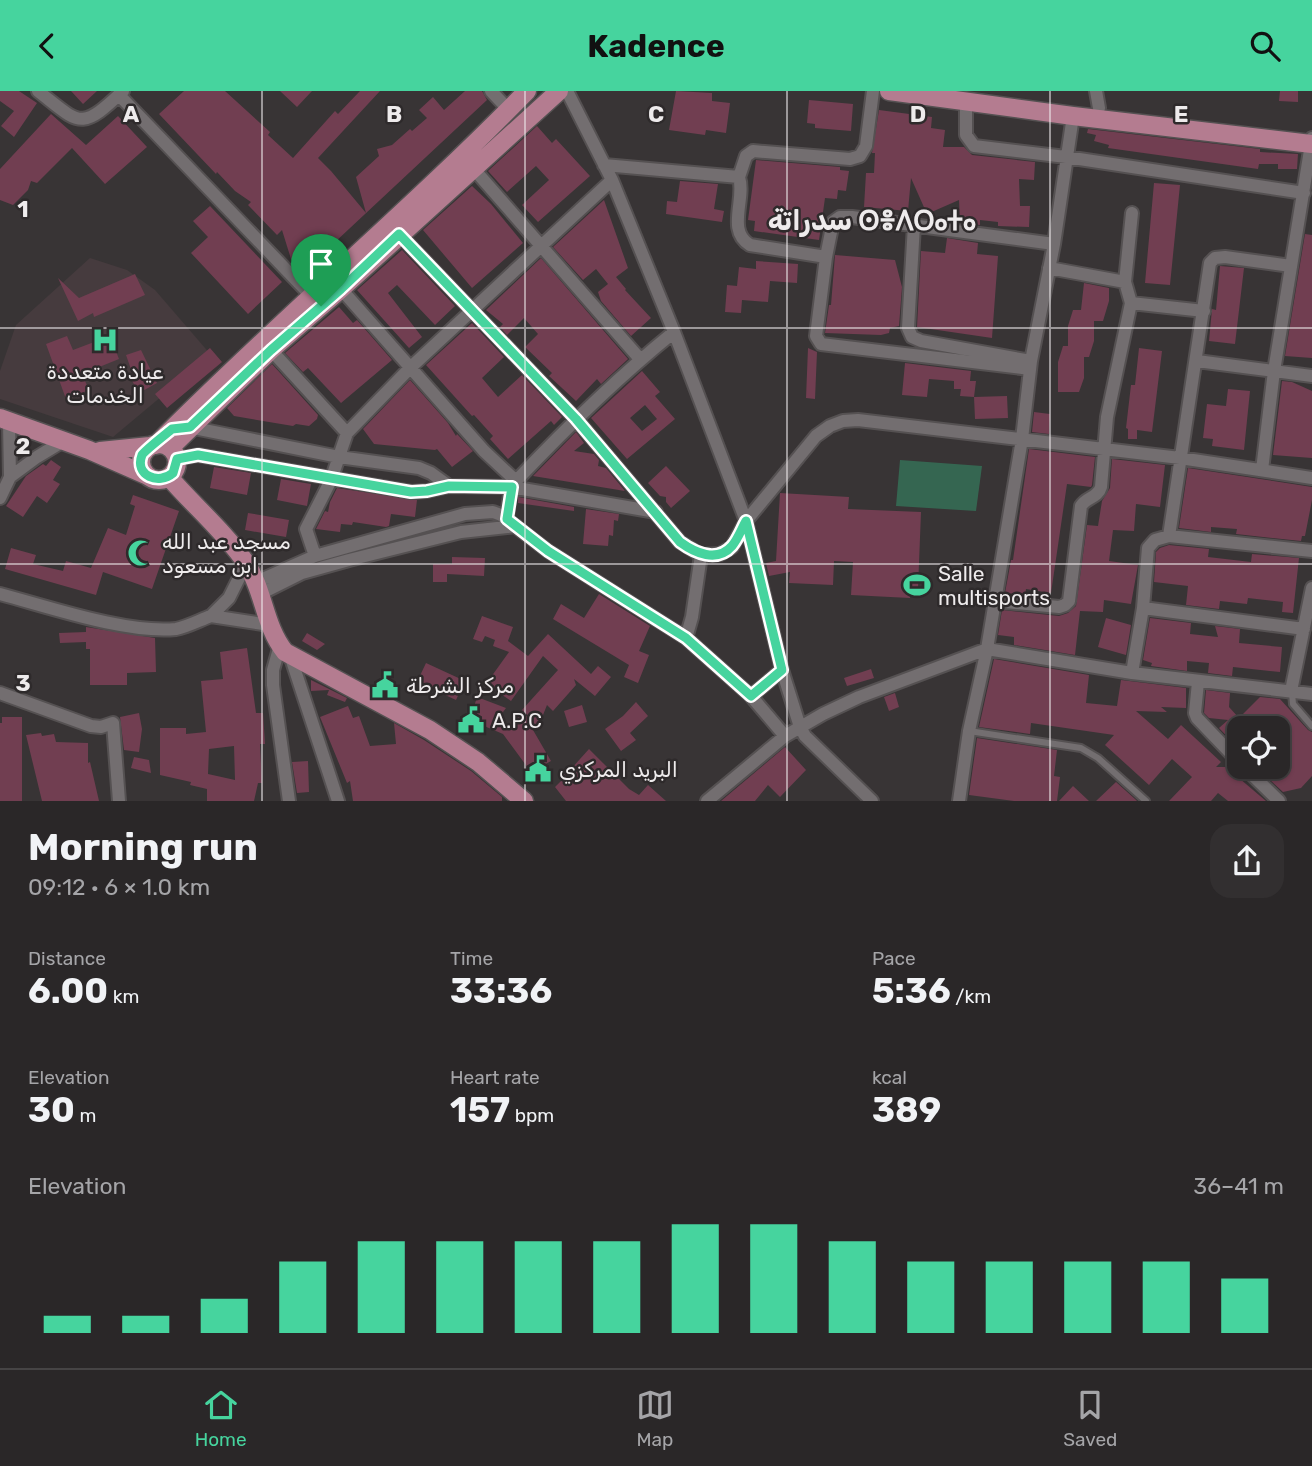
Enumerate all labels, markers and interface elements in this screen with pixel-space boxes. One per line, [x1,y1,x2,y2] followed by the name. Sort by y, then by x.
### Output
[28,27,66,65] icon: back
[587,27,725,65] text: Kadence
[1246,27,1284,65] icon: search
[123,100,140,128] text: A
[386,100,402,128] text: B
[648,100,664,128] text: C
[910,100,926,128] text: D
[1174,100,1188,128] text: E
[17,195,29,223] text: 1
[768,204,976,237] district label: سدراتة ⵙⴻⴷⵔⴰⵜⴰ
[291,234,351,306] pin
[302,245,340,283] icon: arrive
[90,325,120,355] hospital icon: عيادة متعددة الخدمات
[47,359,163,408] place label: عيادة متعددة الخدمات
[16,432,30,460] text: 2
[162,529,291,578] place label: مسجد عبد الله ابن مسعود
[126,538,156,568] mosque icon: مسجد عبد الله ابن مسعود
[938,561,1050,610] place label: Salle multisports
[902,570,932,600] sports icon: Salle multisports
[15,669,31,697] text: 3
[370,670,400,700] public building icon: مركز الشرطة
[406,673,514,698] place label: مركز الشرطة
[456,705,486,735] public building icon: A.P.C
[492,708,542,733] place label: A.P.C
[1227,716,1290,779] map controls
[1227,716,1290,779] button: locate
[523,754,553,784] public building icon: البريد المركزي
[559,757,678,784] place label: البريد المركزي
[28,824,258,870] text: Morning run
[1210,824,1284,898] button: share
[28,873,210,901] text: 09:12 · 6 × 1.0 km
[28,947,106,970] text: Distance
[450,947,493,970] text: Time
[872,947,916,970] text: Pace
[28,970,108,1012] text: 6.00
[450,970,552,1012] text: 33:36
[872,970,951,1012] text: 5:36
[108,985,139,1008] text: km
[951,985,991,1008] text: /km
[28,1066,109,1089] text: Elevation
[450,1066,540,1089] text: Heart rate
[872,1066,907,1089] text: kcal
[28,1089,75,1131] text: 30
[450,1089,510,1131] text: 157
[872,1089,941,1131] text: 389
[75,1104,96,1127] text: m
[510,1104,554,1127] text: bpm
[28,1172,127,1200] text: Elevation
[1193,1172,1284,1200] text: 36–41 m
[195,1386,247,1451] tab: Home
[636,1386,674,1451] tab: Map
[1063,1386,1117,1451] tab: Saved

